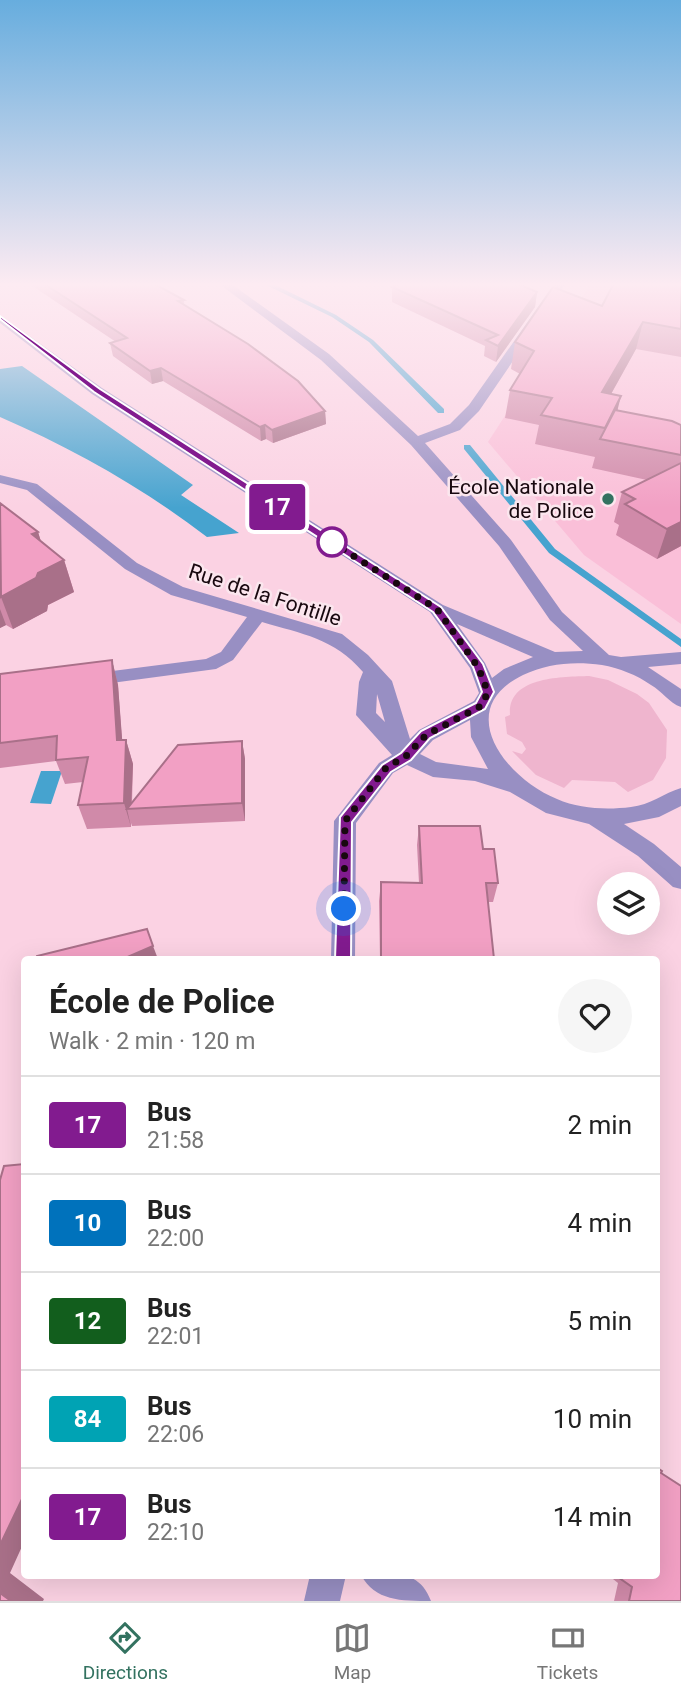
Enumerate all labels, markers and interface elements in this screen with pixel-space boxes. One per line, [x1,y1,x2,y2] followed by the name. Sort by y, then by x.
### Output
[448,475,594,523] place label: École Nationale de Police
[246,484,308,530] line badge: 17
[600,491,616,507] marker: École Nationale de Police
[263,493,291,521] text: 17
[317,527,347,557] unlabelled marker
[186,559,344,631] street label: Rue de la Fontille
[597,872,660,935] map controls
[597,872,660,935] button: layers
[326,891,361,926] your location
[558,979,632,1053] button: heart
[49,982,275,1021] text: École de Police
[49,1028,255,1055] text: Walk · 2 min · 120 m
[147,1097,192,1127] text: Bus
[567,1110,632,1140] text: 2 min
[74,1111,101,1139] text: 17
[147,1127,204,1154] text: 21:58
[147,1195,192,1225] text: Bus
[567,1208,632,1238] text: 4 min
[74,1209,101,1237] text: 10
[147,1225,204,1252] text: 22:00
[147,1293,192,1323] text: Bus
[567,1306,632,1336] text: 5 min
[74,1307,101,1335] text: 12
[147,1323,204,1350] text: 22:01
[147,1391,192,1421] text: Bus
[553,1404,632,1434] text: 10 min
[74,1405,101,1433] text: 84
[147,1421,204,1448] text: 22:06
[147,1489,192,1519] text: Bus
[553,1502,632,1532] text: 14 min
[74,1503,101,1531] text: 17
[147,1519,204,1546] text: 22:10
[83,1619,168,1684] tab: Directions
[333,1619,371,1684] tab: Map
[537,1619,598,1684] tab: Tickets

